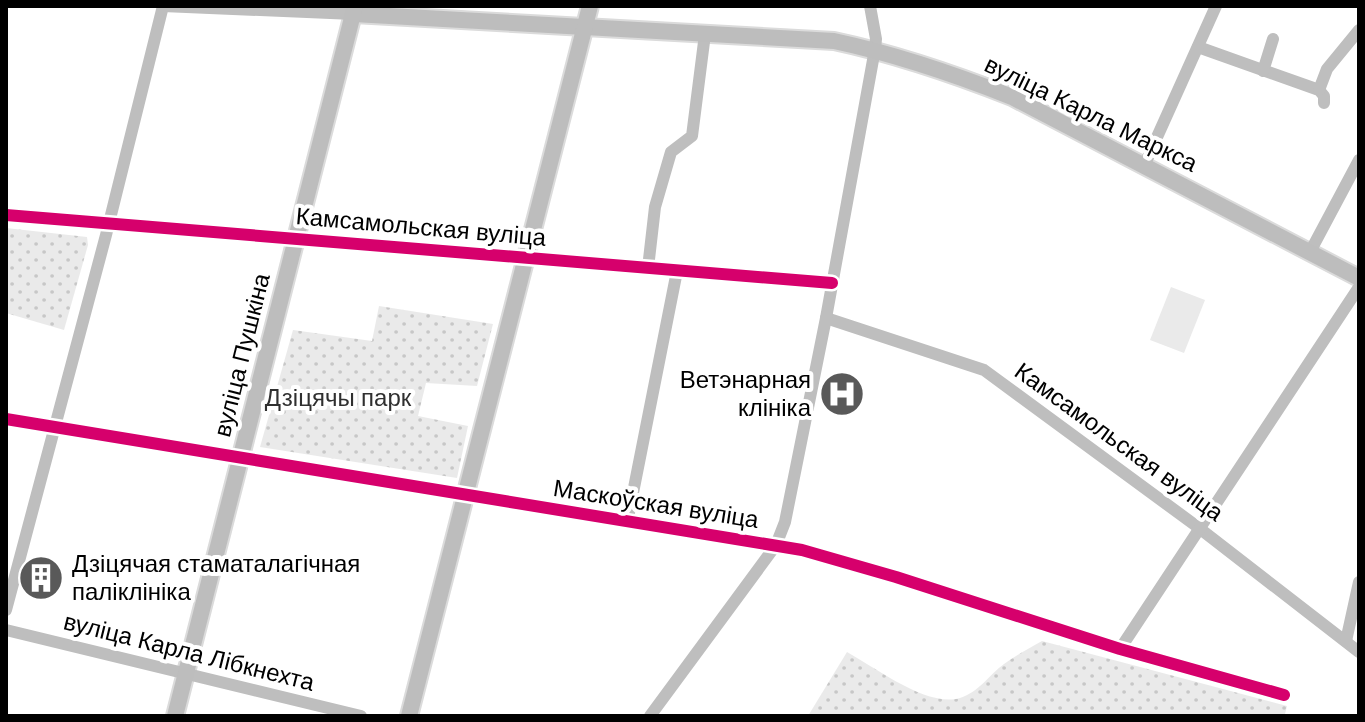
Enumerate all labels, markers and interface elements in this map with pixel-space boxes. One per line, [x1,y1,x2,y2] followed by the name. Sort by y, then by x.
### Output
[980,49,1203,179] street label: вуліца Карла Маркса
[295,200,548,253] street label: Камсамольская вуліца
[206,269,277,440] street label: вуліца Пушкіна
[1009,355,1230,528] street label: Камсамольская вуліца
[680,364,812,423] place label: Ветэнарная клініка
[818,370,866,418] hospital icon: Ветэнарная клініка
[265,382,412,413] park label: Дзіцячы парк
[551,472,762,535] street label: Маскоўская вуліца
[72,548,360,607] place label: Дзіцячая стаматалагічная паліклініка
[17,554,65,602] building icon: Дзіцячая стаматалагічная паліклініка
[61,605,318,698] street label: вуліца Карла Лібкнехта

